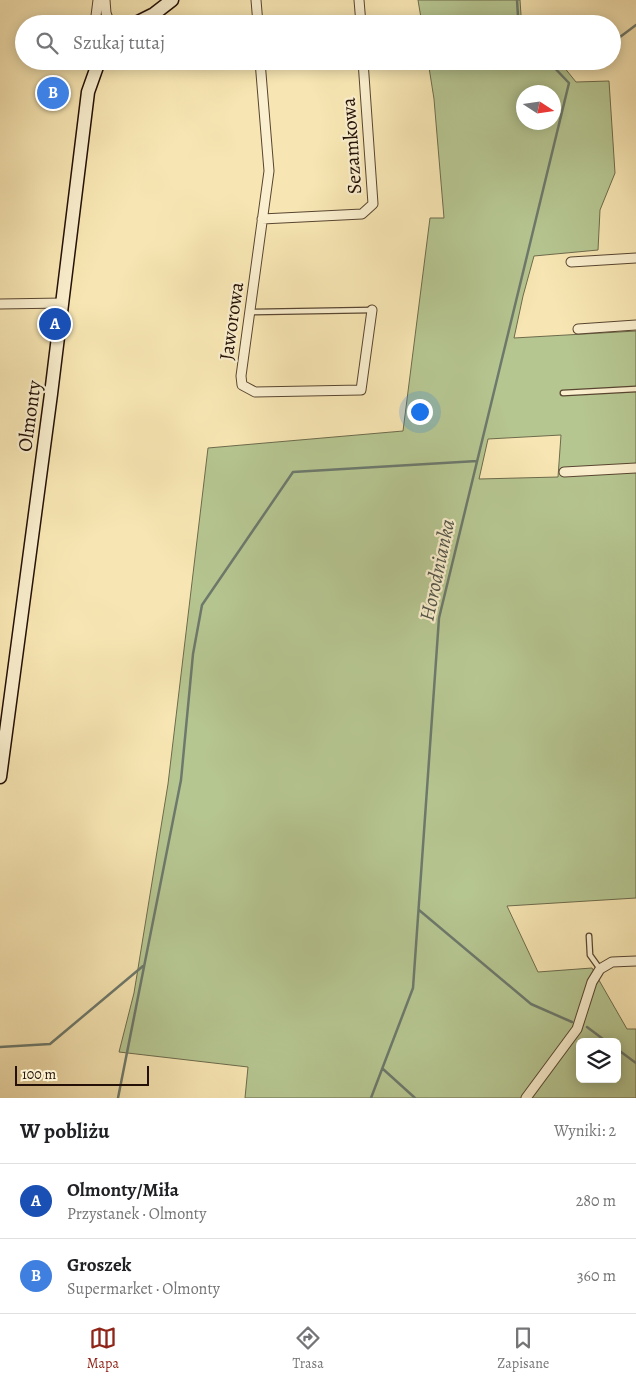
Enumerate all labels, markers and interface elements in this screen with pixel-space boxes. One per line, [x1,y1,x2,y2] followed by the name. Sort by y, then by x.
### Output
[15,15,621,70] search box
[33,29,61,57] icon: search
[73,30,165,56] text: Szukaj tutaj
[37,74,69,112] pin: B
[516,85,561,130] north arrow
[335,96,368,195] street label: Sezamkowa
[213,279,250,362] street label: Jaworowa
[39,305,71,343] pin: A
[11,378,48,454] street label: Olmonty
[407,399,433,425] your location
[413,516,461,623] water label: Horodnianka
[576,1038,621,1083] map controls
[576,1038,621,1083] button: layers
[15,1063,149,1086] scale bar
[22,1065,56,1084] text: 100 m
[20,1117,109,1145] text: W pobliżu
[554,1120,616,1142] text: Wyniki: 2
[67,1177,179,1203] text: Olmonty/Miła
[31,1190,41,1212] text: A
[576,1190,616,1212] text: 280 m
[67,1203,206,1225] text: Przystanek · Olmonty
[67,1252,131,1278] text: Groszek
[31,1265,41,1287] text: B
[577,1265,616,1287] text: 360 m
[67,1278,220,1300] text: Supermarket · Olmonty
[87,1324,119,1373] tab: Mapa
[293,1324,324,1373] tab: Trasa
[497,1324,549,1373] tab: Zapisane

